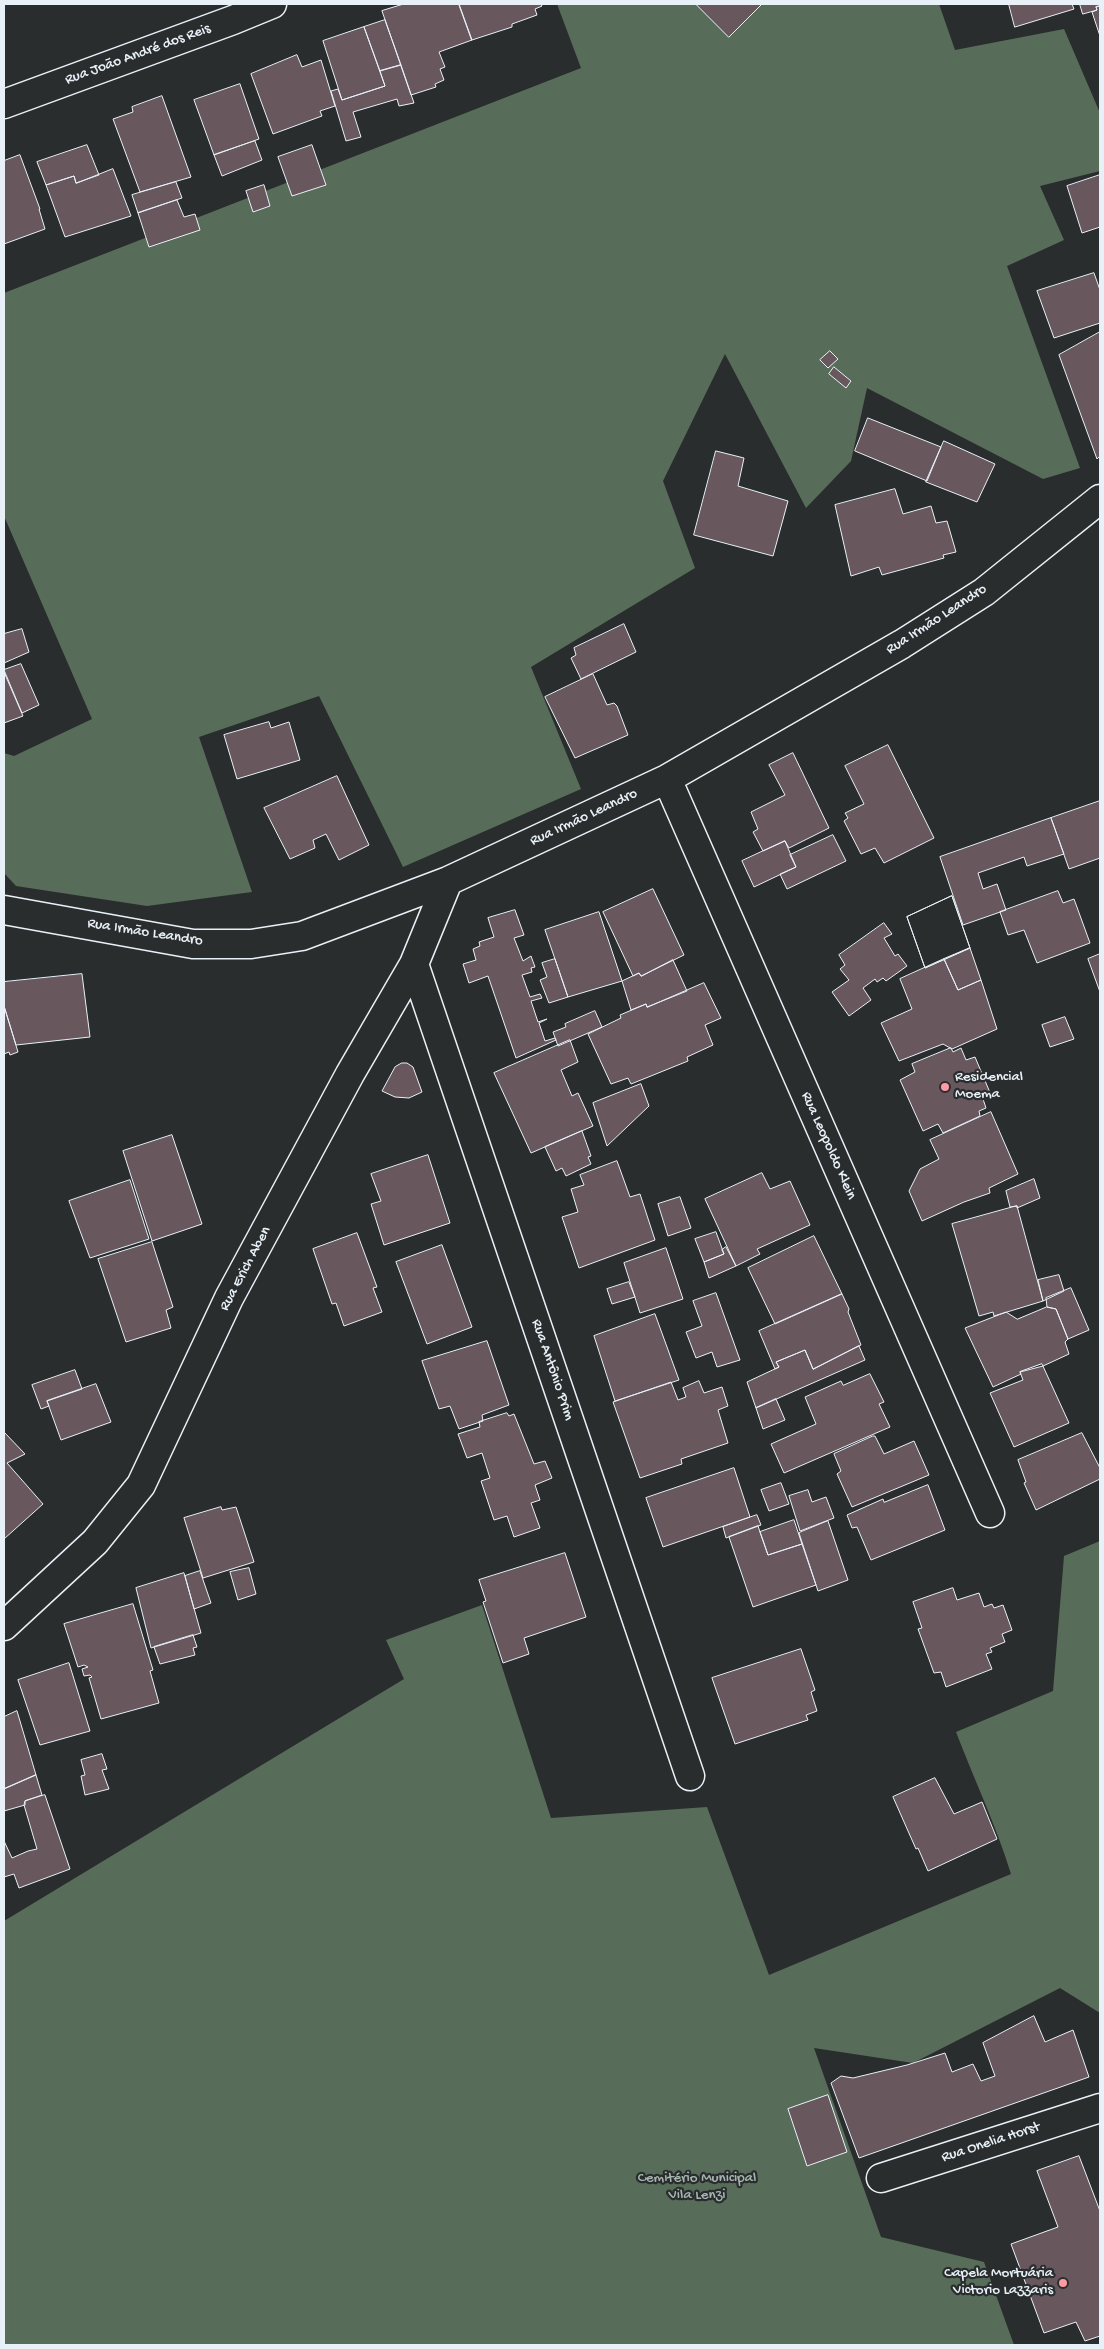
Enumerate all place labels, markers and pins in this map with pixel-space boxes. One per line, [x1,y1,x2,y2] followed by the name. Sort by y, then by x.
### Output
[955,1069,1023,1104] place label: Residencial Moema
[939,1081,951,1093] marker: Residencial Moema
[944,2265,1053,2300] place label: Capela Mortuária Victorio Lazzaris
[1057,2277,1069,2289] marker: Capela Mortuária Victorio Lazzaris

